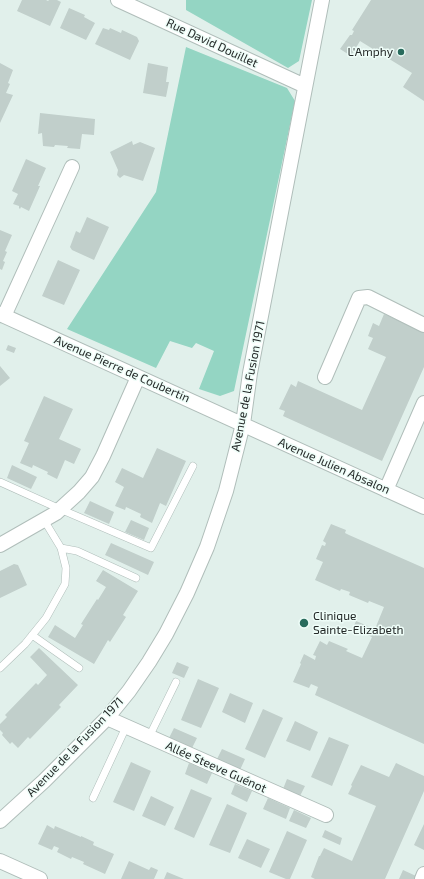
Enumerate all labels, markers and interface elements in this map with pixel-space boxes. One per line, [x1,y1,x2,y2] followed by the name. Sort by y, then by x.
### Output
[164,15,260,71] street label: Rue David Douillet
[348,45,393,59] place label: L'Amphy
[396,47,406,57] marker: L'Amphy
[228,319,268,453] street label: Avenue de la Fusion 1971
[52,333,192,405] street label: Avenue Pierre de Coubertin
[276,435,392,497] street label: Avenue Julien Absalon
[313,609,403,637] place label: Clinique Sainte-Elizabeth
[298,617,310,629] marker: Clinique Sainte-Elizabeth
[24,694,126,800] street label: Avenue de la Fusion 1971
[163,738,269,796] street label: Allée Steeve Guénot

